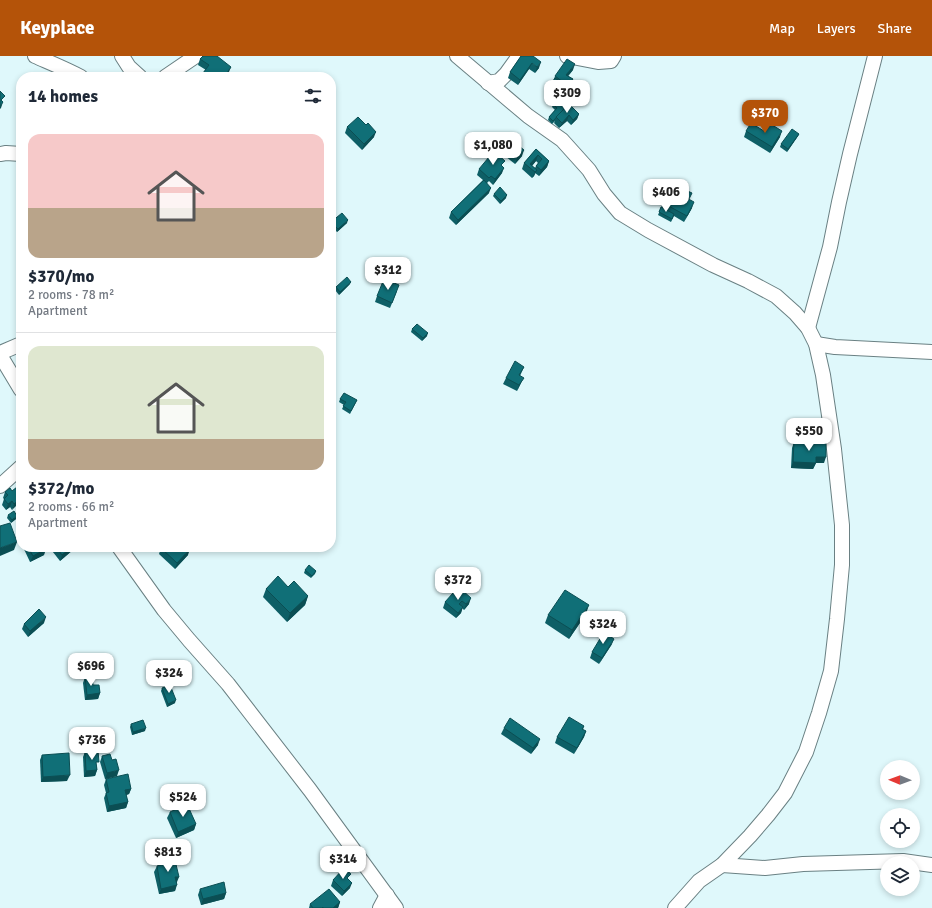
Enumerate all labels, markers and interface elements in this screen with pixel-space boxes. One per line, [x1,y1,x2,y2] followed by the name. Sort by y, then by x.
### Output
[20,16,95,40] text: Keyplace
[769,20,795,37] text: Map
[817,20,856,37] text: Layers
[878,20,912,37] text: Share
[543,80,591,114] pin: $309
[302,85,324,107] icon: filters
[553,85,581,101] text: $309
[28,86,98,107] text: 14 homes
[741,100,789,134] pin: $370
[751,105,779,121] text: $370
[460,132,526,166] pin: $1,080
[474,137,512,153] text: $1,080
[140,160,212,232] icon: home
[642,179,690,213] pin: $406
[652,184,680,200] text: $406
[364,257,412,291] pin: $312
[374,262,402,278] text: $312
[28,266,94,287] text: $370/mo
[28,287,114,303] text: 2 rooms · 78 m²
[28,303,88,319] text: Apartment
[140,372,212,444] icon: home
[785,418,833,452] pin: $550
[795,423,823,439] text: $550
[28,478,94,499] text: $372/mo
[28,499,114,515] text: 2 rooms · 66 m²
[28,515,88,531] text: Apartment
[434,567,482,601] pin: $372
[444,572,472,588] text: $372
[579,611,627,645] pin: $324
[589,616,617,632] text: $324
[67,653,115,687] pin: $696
[77,658,105,674] text: $696
[145,660,193,694] pin: $324
[155,665,183,681] text: $324
[68,727,116,761] pin: $736
[78,732,106,748] text: $736
[880,760,920,800] north arrow
[880,760,920,896] map controls
[159,784,207,818] pin: $524
[169,789,197,805] text: $524
[880,808,920,848] button: locate
[144,839,192,873] pin: $813
[154,844,182,860] text: $813
[319,846,367,880] pin: $314
[329,851,357,867] text: $314
[880,856,920,896] button: layers

